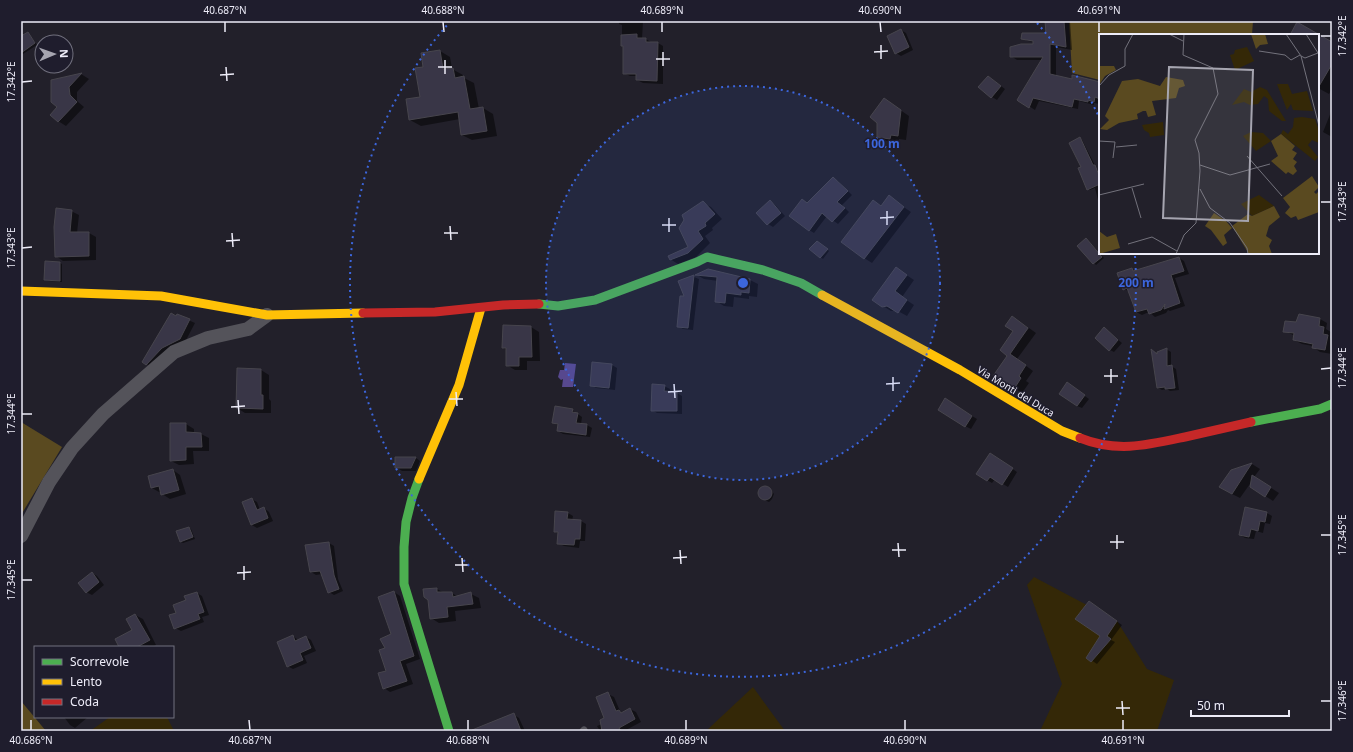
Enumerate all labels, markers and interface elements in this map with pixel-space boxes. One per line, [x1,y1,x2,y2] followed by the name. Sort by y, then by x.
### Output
[203,3,247,17] text: 40.687°N
[421,3,465,17] text: 40.688°N
[640,3,684,17] text: 40.689°N
[858,3,902,17] text: 40.690°N
[1077,3,1121,17] text: 40.691°N
[1335,15,1349,57] text: 17.342°E
[34,34,74,74] north arrow
[1099,34,1319,254] inset map
[57,49,72,58] text: N
[4,61,18,103] text: 17.342°E
[864,135,900,152] text: 100 m
[1335,181,1349,223] text: 17.343°E
[4,227,18,269] text: 17.343°E
[1118,274,1154,291] text: 200 m
[736,276,750,290] centre of rings
[1335,347,1349,389] text: 17.344°E
[975,362,1057,420] street label: Via Monti del Duca
[4,393,18,435] text: 17.344°E
[1335,514,1349,556] text: 17.345°E
[4,559,18,601] text: 17.345°E
[34,646,174,718] legend
[70,653,129,670] text: Scorrevole
[70,673,102,690] text: Lento
[1335,680,1349,722] text: 17.346°E
[1191,692,1289,718] scale bar
[70,693,99,710] text: Coda
[1197,697,1225,714] text: 50 m
[9,733,53,747] text: 40.686°N
[228,733,272,747] text: 40.687°N
[446,733,490,747] text: 40.688°N
[664,733,708,747] text: 40.689°N
[883,733,927,747] text: 40.690°N
[1101,733,1145,747] text: 40.691°N

